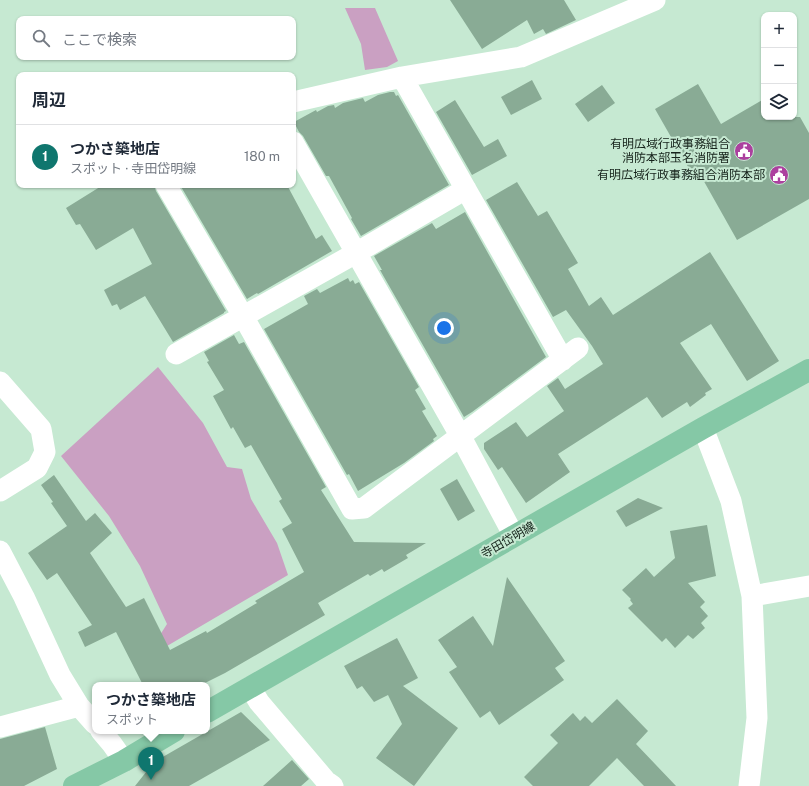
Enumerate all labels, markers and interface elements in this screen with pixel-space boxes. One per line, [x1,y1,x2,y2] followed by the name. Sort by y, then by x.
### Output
[761,12,797,120] map controls
[761,12,797,48] button: +
[16,16,296,60] search box
[30,27,52,49] icon: search
[62,31,137,48] text: ここで検索
[761,48,797,84] button: −
[761,84,797,120] button: layers
[32,90,66,110] text: 周辺
[610,137,730,165] place label: 有明広域行政事務組合 消防本部玉名消防署
[70,140,160,157] text: つかさ築地店
[733,140,755,162] public building icon: 有明広域行政事務組合 消防本部玉名消防署
[42,149,48,164] text: 1
[244,149,280,164] text: 180 m
[70,161,196,176] text: スポット · 寺田岱明線
[768,164,790,186] public building icon: 有明広域行政事務組合消防本部
[597,168,765,182] place label: 有明広域行政事務組合消防本部
[434,318,454,338] your location
[479,519,537,561] street label: 寺田岱明線
[92,682,210,734] popup
[106,691,196,708] text: つかさ築地店
[106,712,158,727] text: スポット
[138,747,164,780] pin: 1

